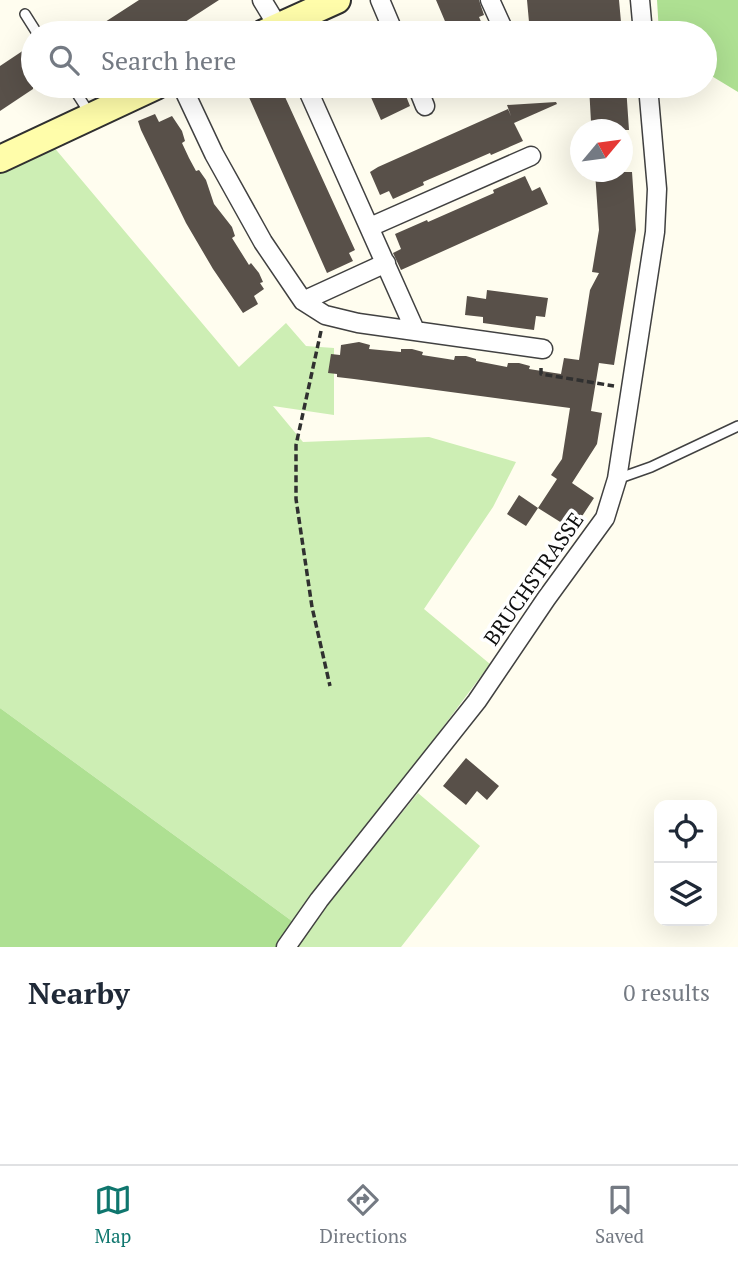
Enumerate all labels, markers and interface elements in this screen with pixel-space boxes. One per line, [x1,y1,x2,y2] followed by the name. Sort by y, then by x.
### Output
[21,21,717,98] search box
[45,41,83,79] icon: search
[101,43,236,77] text: Search here
[570,119,633,182] north arrow
[477,507,589,650] street label: BRUCHSTRASSE
[654,800,717,926] map controls
[654,800,717,863] button: locate
[654,863,717,926] button: layers
[28,973,130,1013] text: Nearby
[623,977,710,1008] text: 0 results
[94,1181,132,1248] tab: Map
[320,1181,407,1248] tab: Directions
[595,1181,644,1248] tab: Saved

